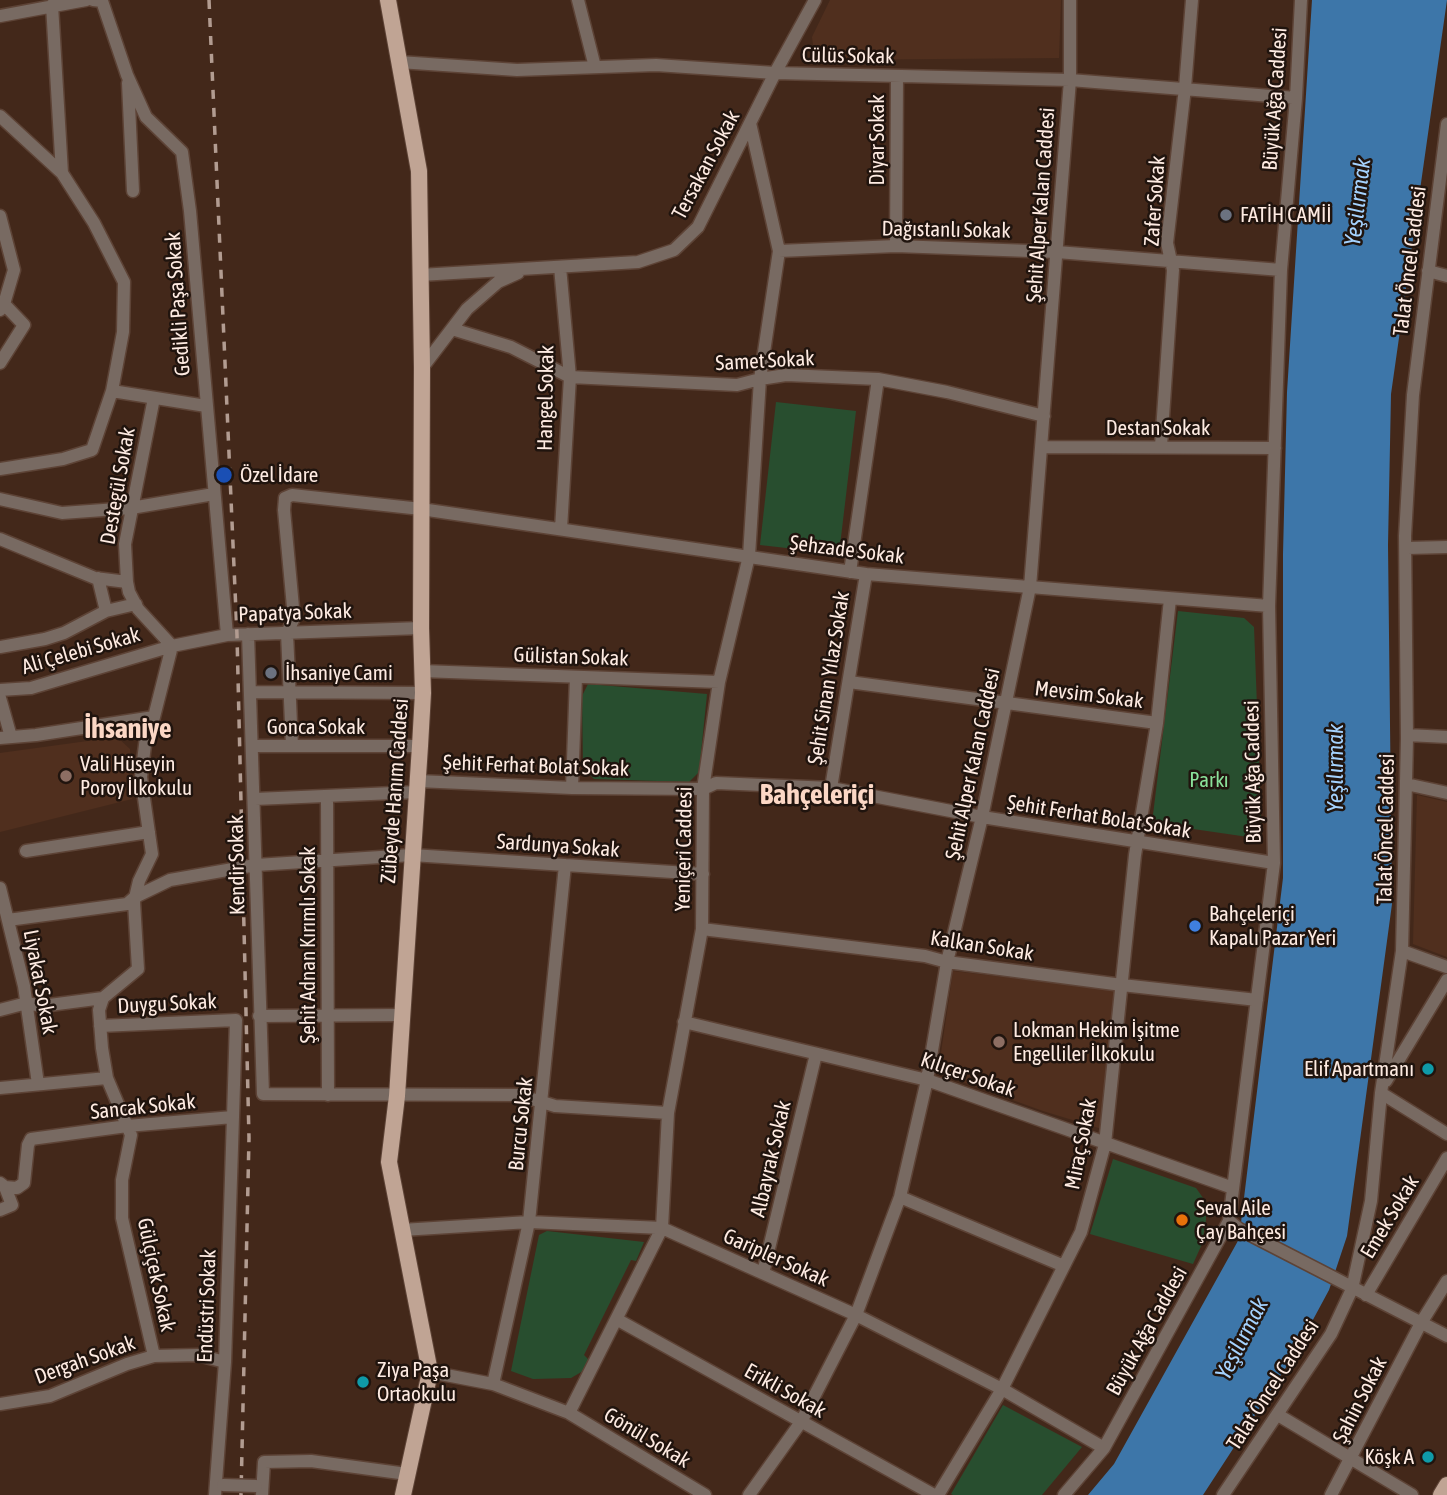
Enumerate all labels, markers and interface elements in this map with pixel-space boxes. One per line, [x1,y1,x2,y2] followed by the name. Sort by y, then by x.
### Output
[1257,27,1293,171] street label: Büyük Ağa Caddesi
[802,43,894,69] street label: Cülüs Sokak
[864,95,890,185] street label: Diyar Sokak
[667,106,745,224] street label: Tersakan Sokak
[1022,107,1060,303] street label: Şehit Alper Kalan Caddesi
[1139,155,1171,247] street label: Zafer Sokak
[1339,157,1377,247] water label: Yeşilırmak
[1388,185,1432,337] street label: Talat Öncel Caddesi
[1240,202,1332,228] place label: FATİH CAMİİ
[1218,207,1234,223] marker: FATİH CAMİİ
[881,216,1011,244] street label: Dağıstanlı Sokak
[160,231,196,377] street label: Gedikli Paşa Sokak
[532,345,560,451] street label: Hangel Sokak
[715,346,815,376] street label: Samet Sokak
[1106,415,1210,441] street label: Destan Sokak
[95,425,141,547] street label: Destegül Sokak
[240,462,318,488] place label: Özel İdare
[214,465,234,485] marker: Özel İdare
[788,530,906,570] street label: Şehzade Sokak
[803,590,855,766] street label: Şehit Sinan Yılaz Sokak
[238,598,352,628] street label: Papatya Sokak
[19,622,143,680] street label: Ali Çelebi Sokak
[513,642,629,672] street label: Gülistan Sokak
[285,660,393,686] place label: İhsaniye Cami
[263,665,279,681] marker: İhsaniye Cami
[940,666,1006,862] street label: Şehit Alper Kalan Caddesi
[1033,676,1145,714] street label: Mevsim Sokak
[376,698,414,884] street label: Zübeyde Hanım Caddesi
[1239,700,1267,844] street label: Büyük Ağa Caddesi
[84,712,172,746] district label: İhsaniye
[267,714,365,740] street label: Gonca Sokak
[1322,724,1350,812] water label: Yeşilırmak
[443,750,629,782] street label: Şehit Ferhat Bolat Sokak
[80,751,192,801] place label: Vali Hüseyin Poroy İlkokulu
[1372,753,1400,905] street label: Talat Öncel Caddesi
[1189,767,1229,793] park label: Parkı
[58,768,74,784] marker: Vali Hüseyin Poroy İlkokulu
[760,778,874,812] district label: Bahçeleriçi
[670,786,698,912] street label: Yeniçeri Caddesi
[1005,790,1193,844] street label: Şehit Ferhat Bolat Sokak
[224,815,250,915] street label: Kendir Sokak
[496,829,620,863] street label: Sardunya Sokak
[295,846,321,1044] street label: Şehit Adnan Kırımlı Sokak
[1209,901,1336,951] place label: Bahçeleriçi Kapalı Pazar Yeri
[1187,918,1203,934] marker: Bahçeleriçi Kapalı Pazar Yeri
[929,925,1035,967] street label: Kalkan Sokak
[18,928,62,1036] street label: Liyakat Sokak
[117,989,217,1019] street label: Duygu Sokak
[1013,1017,1180,1067] place label: Lokman Hekim İşitme Engelliler İlkokulu
[991,1034,1007,1050] marker: Lokman Hekim İşitme Engelliler İlkokulu
[917,1047,1019,1103] street label: Kılıçer Sokak
[1304,1056,1414,1082] place label: Elif Apartmanı
[1420,1061,1436,1077] marker: Elif Apartmanı
[504,1076,538,1172] street label: Burcu Sokak
[89,1089,197,1125] street label: Sancak Sokak
[1060,1096,1102,1192] street label: Miraç Sokak
[745,1098,797,1220] street label: Albayrak Sokak
[1355,1171,1425,1263] street label: Emek Sokak
[1196,1195,1286,1245] place label: Seval Aile Çay Bahçesi
[1174,1212,1190,1228] marker: Seval Aile Çay Bahçesi
[132,1216,180,1334] street label: Gülçiçek Sokak
[719,1224,833,1292] street label: Garipler Sokak
[192,1249,222,1363] street label: Endüstri Sokak
[1101,1262,1193,1400] street label: Büyük Ağa Caddesi
[1210,1293,1274,1385] water label: Yeşilırmak
[1221,1315,1325,1455] street label: Talat Öncel Caddesi
[31,1330,139,1390] street label: Dergah Sokak
[1328,1353,1392,1447] street label: Şahin Sokak
[377,1357,456,1407] place label: Ziya Paşa Ortaokulu
[740,1358,830,1424] street label: Erikli Sokak
[355,1374,371,1390] marker: Ziya Paşa Ortaokulu
[599,1402,695,1474] street label: Gönül Sokak
[1364,1444,1414,1470] place label: Köşk A
[1420,1449,1436,1465] marker: Köşk A

